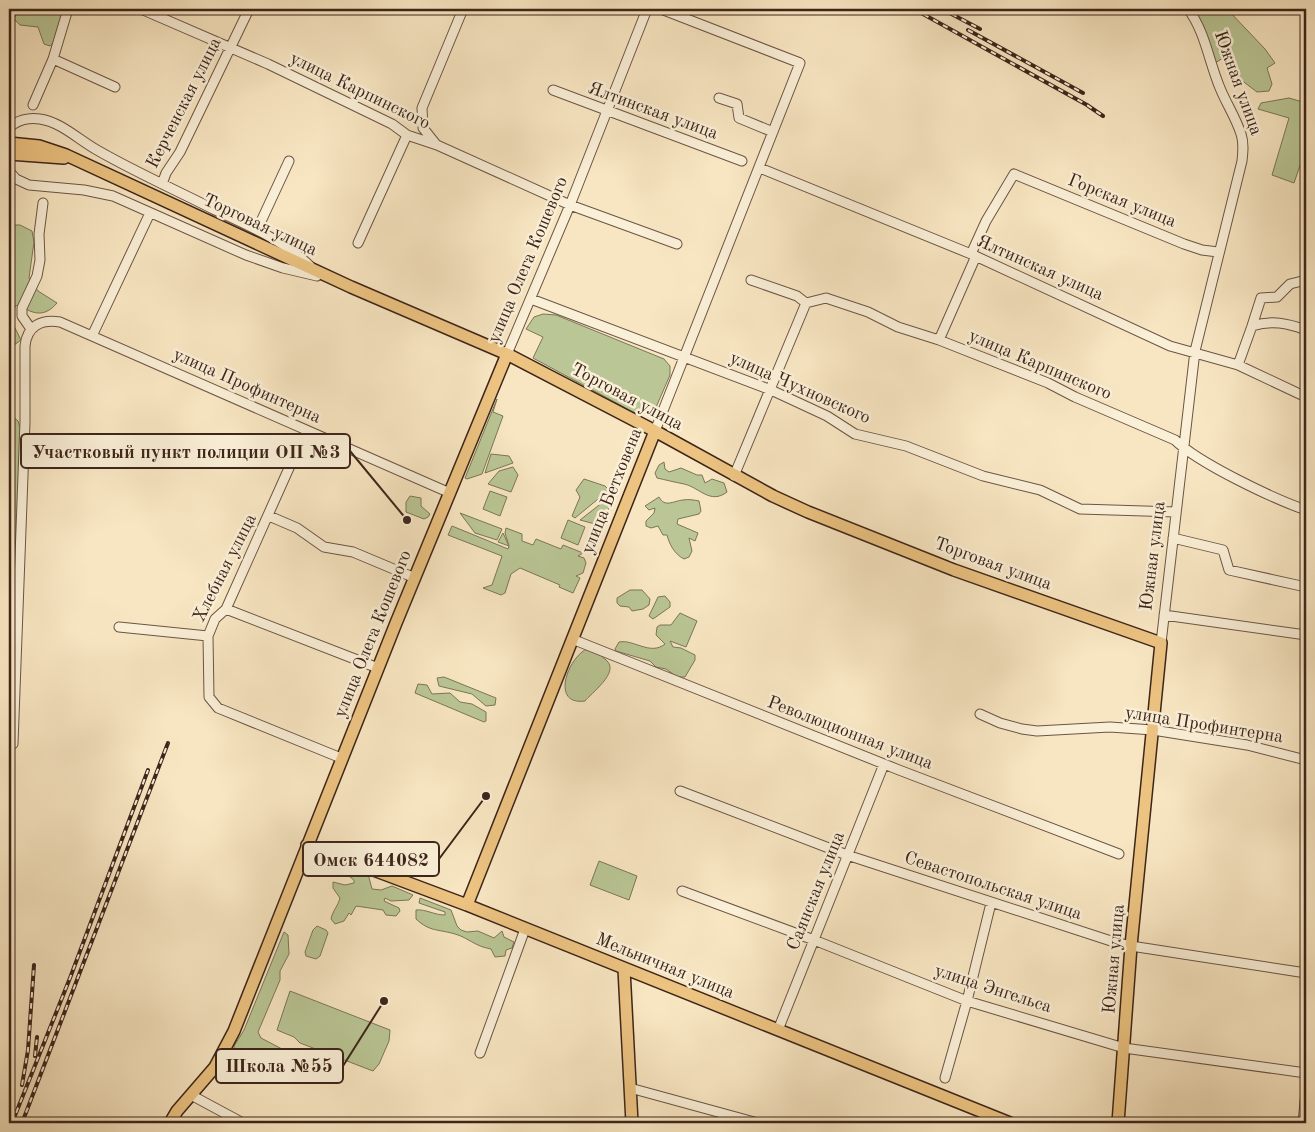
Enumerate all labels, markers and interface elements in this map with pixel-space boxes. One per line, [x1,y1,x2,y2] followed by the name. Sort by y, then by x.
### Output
[1211,28,1265,138] street label: Южная улица
[143,35,225,171] street label: Керченская улица
[287,49,433,133] street label: улица Карпинского
[586,79,720,143] street label: Ялтинская улица
[1065,171,1179,231] street label: Горская улица
[485,174,571,346] street label: улица Олега Кошевого
[200,191,320,259] street label: Торговая улица
[974,232,1106,304] street label: Ялтинская улица
[966,327,1114,403] street label: улица Карпинского
[170,345,324,428] street label: улица Профинтерна
[727,349,873,427] street label: улица Чухновского
[568,360,686,434] street label: Торговая улица
[579,425,646,557] street label: улица Бетховена
[21,434,350,468] callout: Участковый пункт полиции ОП №3
[31,444,341,463] text: Участковый пункт полиции ОП №3
[1137,500,1169,612] street label: Южная улица
[190,511,260,625] street label: Хлебная улица
[932,534,1054,594] street label: Торговая улица
[331,548,415,720] street label: улица Олега Кошевого
[765,693,935,773] street label: Революционная улица
[1123,704,1284,747] street label: улица Профинтерна
[784,829,848,953] street label: Саянская улица
[303,842,439,876] callout: Омск 644082
[902,849,1084,923] street label: Севастопольская улица
[313,852,429,871] text: Омск 644082
[1100,903,1128,1015] street label: Южная улица
[593,930,737,1002] street label: Мельничная улица
[932,962,1054,1016] street label: улица Энгельса
[216,1049,343,1083] callout: Школа №55
[225,1058,333,1077] text: Школа №55

